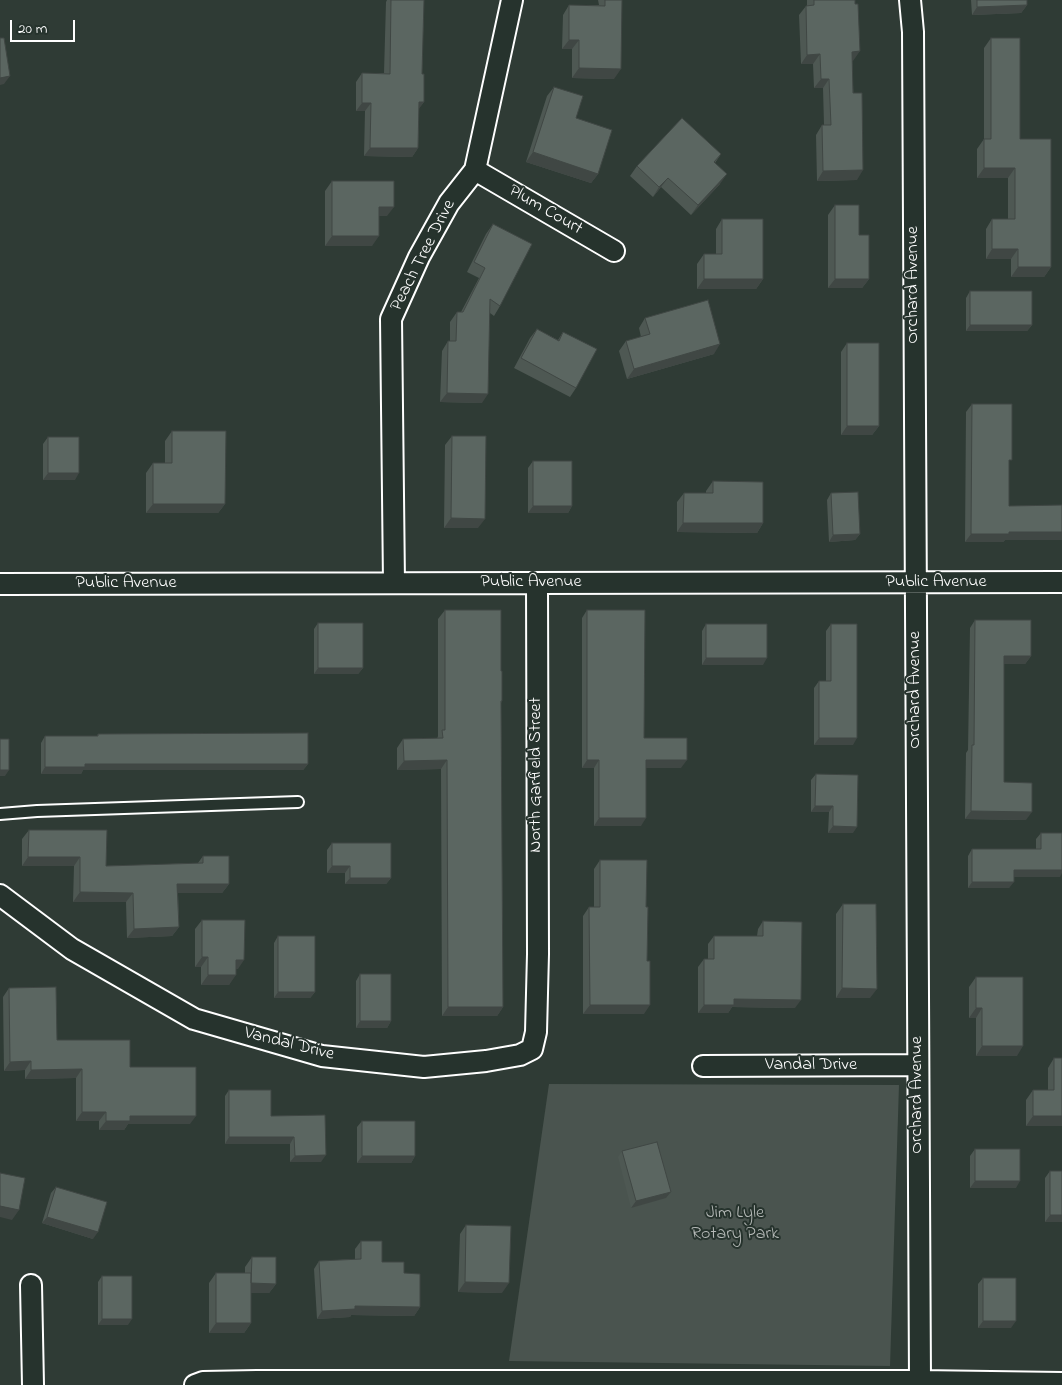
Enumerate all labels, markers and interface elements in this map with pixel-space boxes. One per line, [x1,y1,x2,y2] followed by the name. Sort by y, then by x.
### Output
[12,10,78,42] scale bar
[18,18,47,40] text: 20 m
[504,181,586,241] street label: Plum Court
[387,197,461,315] street label: Peach Tree Drive
[903,226,925,344] street label: Orchard Avenue
[480,572,582,594] street label: Public Avenue
[885,572,987,594] street label: Public Avenue
[75,573,177,595] street label: Public Avenue
[905,631,927,749] street label: Orchard Avenue
[526,697,548,853] street label: North Garfield Street
[242,1023,336,1067] street label: Vandal Drive
[907,1036,929,1154] street label: Orchard Avenue
[765,1055,857,1077] street label: Vandal Drive
[691,1203,779,1246] park label: Jim Lyle Rotary Park

